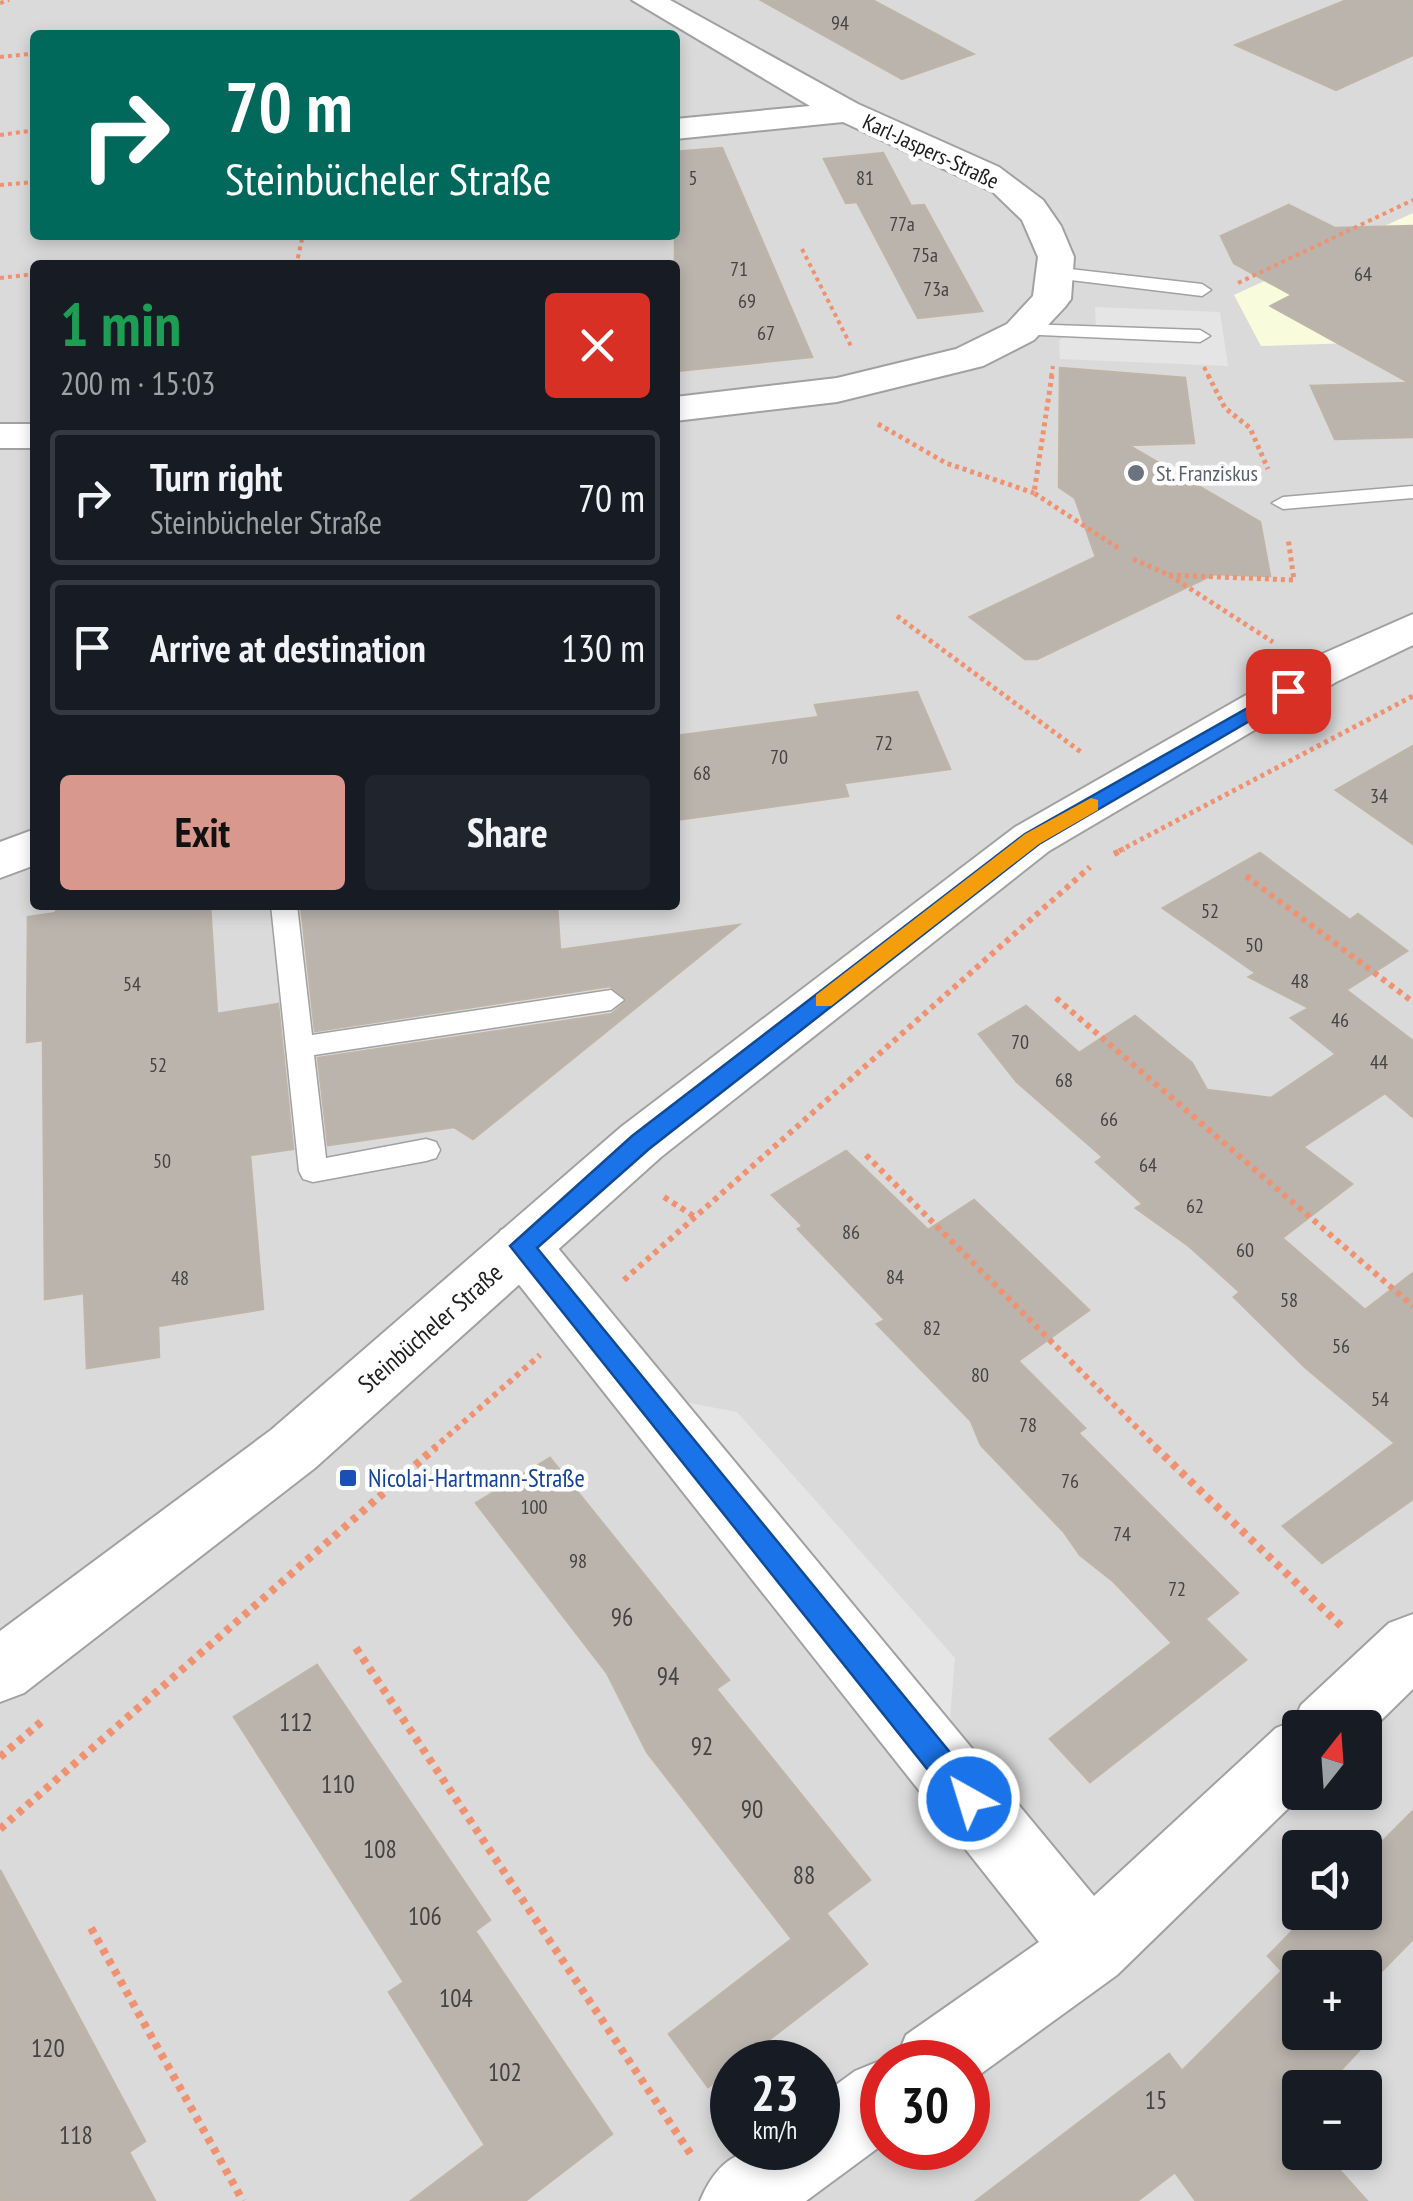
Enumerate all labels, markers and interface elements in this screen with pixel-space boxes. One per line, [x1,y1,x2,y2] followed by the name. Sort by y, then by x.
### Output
[831,10,849,36] house number: 94
[225,61,353,151] text: 70 m
[60,70,190,200] icon: right
[859,107,1003,195] street label: Karl-Jaspers-Straße
[225,149,551,207] text: Steinbücheler Straße
[689,165,698,191] house number: 5
[856,165,874,191] house number: 81
[889,211,915,237] house number: 77a
[912,242,938,268] house number: 75a
[730,256,748,282] house number: 71
[1354,261,1372,287] house number: 64
[923,276,949,302] house number: 73a
[60,285,181,363] text: 1 min
[738,288,756,314] house number: 69
[545,293,650,398] button: close
[757,320,775,346] house number: 67
[60,362,215,404] text: 200 m · 15:03
[150,452,282,501] text: Turn right
[1156,459,1258,487] place label: St. Franziskus
[1125,462,1147,484] marker: St. Franziskus
[65,470,120,525] icon: right
[578,473,645,522] text: 70 m
[150,501,382,543] text: Steinbücheler Straße
[65,620,120,675] icon: arrive
[150,623,426,672] text: Arrive at destination
[561,623,645,672] text: 130 m
[1246,649,1331,734] pin
[1261,664,1316,719] icon: arrive
[875,730,893,756] house number: 72
[770,744,788,770] house number: 70
[693,760,711,786] house number: 68
[60,775,345,890] button: Exit
[365,775,650,890] button: Share
[1370,783,1388,809] house number: 34
[1201,898,1219,924] house number: 52
[1245,932,1263,958] house number: 50
[1291,968,1309,994] house number: 48
[123,971,141,997] house number: 54
[1331,1007,1349,1033] house number: 46
[1011,1029,1029,1055] house number: 70
[1370,1049,1388,1075] house number: 44
[149,1052,167,1078] house number: 52
[1055,1067,1073,1093] house number: 68
[1100,1106,1118,1132] house number: 66
[153,1148,171,1174] house number: 50
[1139,1152,1157,1178] house number: 64
[1186,1193,1204,1219] house number: 62
[842,1219,860,1245] house number: 86
[1236,1237,1254,1263] house number: 60
[351,1256,509,1400] street label: Steinbücheler Straße
[886,1264,904,1290] house number: 84
[171,1265,189,1291] house number: 48
[1280,1287,1298,1313] house number: 58
[923,1315,941,1341] house number: 82
[1332,1333,1350,1359] house number: 56
[971,1362,989,1388] house number: 80
[1371,1386,1389,1412] house number: 54
[1019,1412,1037,1438] house number: 78
[368,1462,585,1494] place label: Nicolai-Hartmann-Straße
[337,1467,359,1489] marker: Nicolai-Hartmann-Straße
[1061,1468,1079,1494] house number: 76
[521,1494,548,1520] house number: 100
[1113,1521,1131,1547] house number: 74
[569,1548,587,1574] house number: 98
[1168,1576,1186,1602] house number: 72
[611,1601,633,1633] house number: 96
[657,1660,679,1692] house number: 94
[279,1706,313,1738] house number: 112
[1282,1710,1382,1810] north arrow
[1282,1710,1382,2170] map controls
[691,1730,713,1762] house number: 92
[917,1747,1021,1851] position arrow
[321,1768,355,1800] house number: 110
[741,1793,763,1825] house number: 90
[1282,1830,1382,1930] button: sound
[363,1833,397,1865] house number: 108
[793,1859,815,1891] house number: 88
[408,1900,442,1932] house number: 106
[1282,1950,1382,2050] button: +
[439,1982,473,2014] house number: 104
[31,2032,65,2064] house number: 120
[860,2040,990,2170] speed limit sign: 30
[488,2056,522,2088] house number: 102
[751,2060,799,2125] text: 23
[1282,2070,1382,2170] button: −
[1145,2084,1167,2116] house number: 15
[753,2114,797,2146] text: km/h
[59,2119,93,2151] house number: 118

